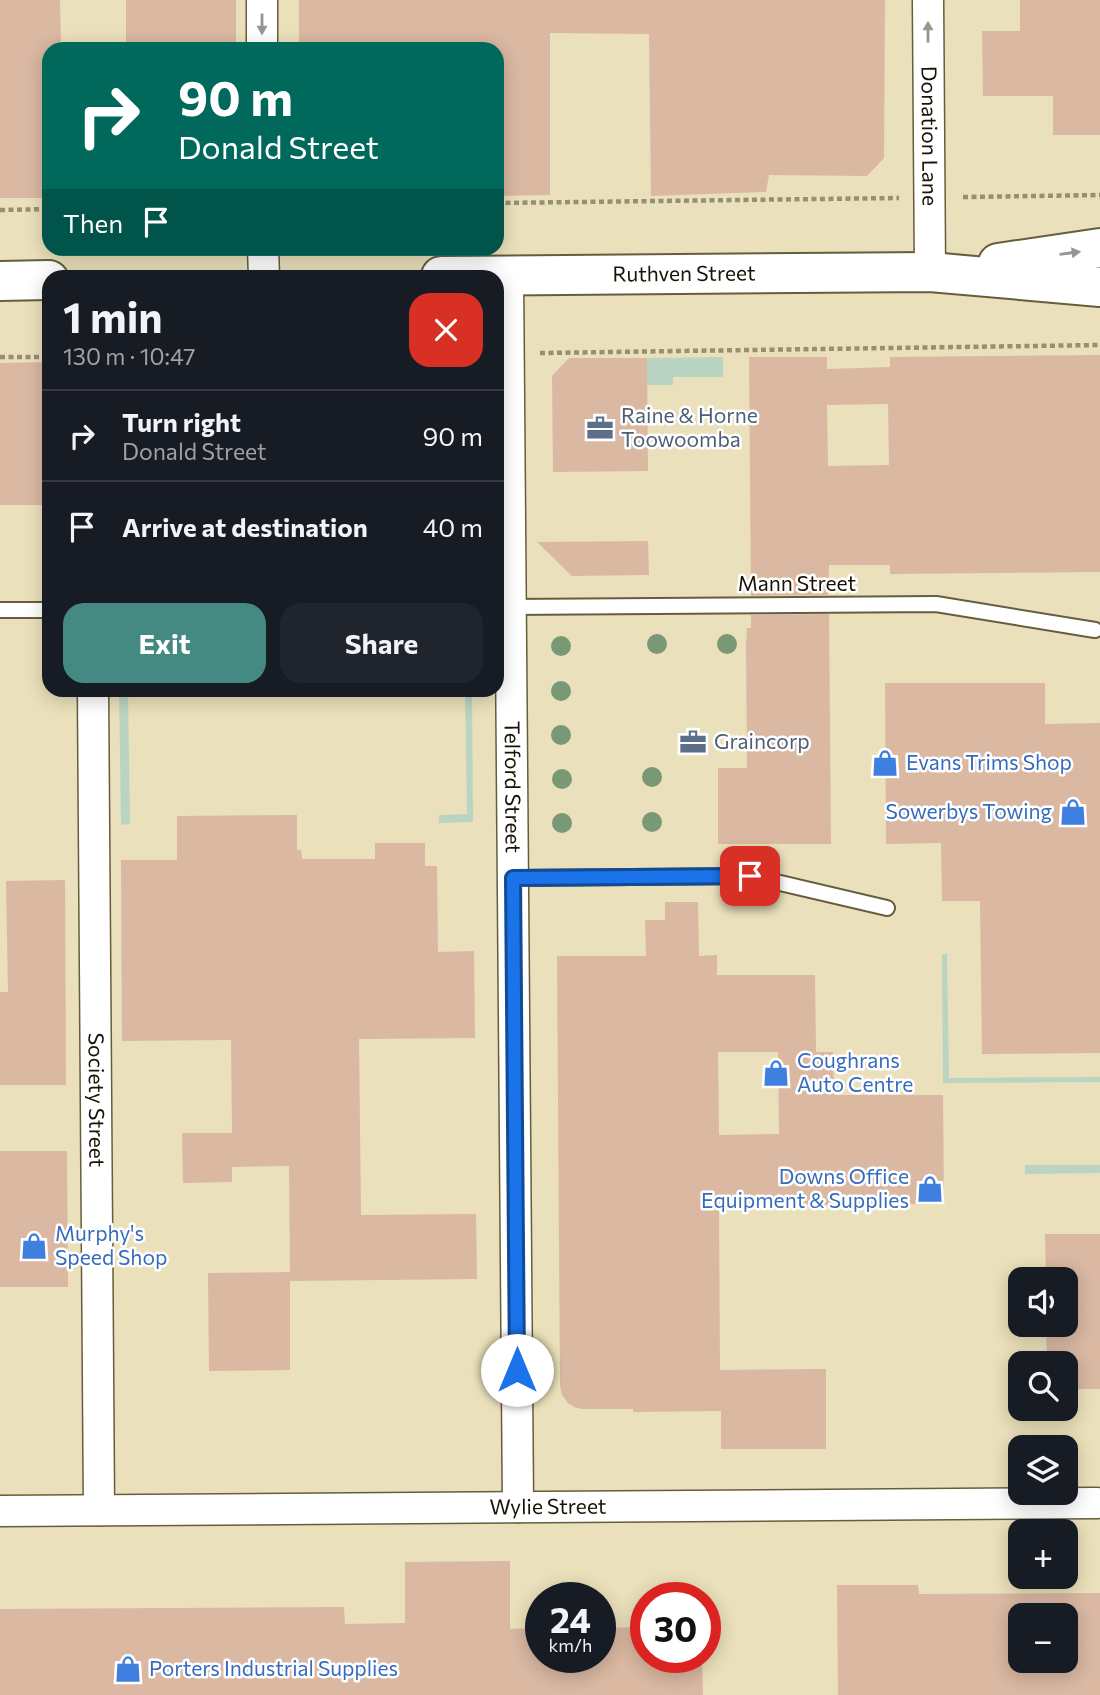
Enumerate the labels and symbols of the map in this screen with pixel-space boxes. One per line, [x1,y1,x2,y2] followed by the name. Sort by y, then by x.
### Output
[256,14,268,36] one-way arrow
[922,21,934,43] one-way arrow
[917,66,944,206] street label: Donation Lane
[1059,247,1081,258] one-way arrow
[612,259,756,286] street label: Ruthven Street
[621,402,758,451] place label: Raine & Horne Toowoomba
[585,413,615,443] office icon: Raine & Horne Toowoomba
[738,570,856,595] street label: Mann Street
[501,721,527,853] street label: Telford Street
[678,727,708,757] office icon: Graincorp
[714,728,810,753] place label: Graincorp
[870,748,900,778] shop icon: Evans Trims Shop
[906,749,1072,774] place label: Evans Trims Shop
[1058,797,1088,827] shop icon: Sowerbys Towing
[885,798,1052,823] place label: Sowerbys Towing
[720,846,780,906] pin
[85,1033,110,1167] street label: Society Street
[797,1047,913,1096] place label: Coughrans Auto Centre
[761,1058,791,1088] shop icon: Coughrans Auto Centre
[701,1163,909,1212] place label: Downs Office Equipment & Supplies
[915,1174,945,1204] shop icon: Downs Office Equipment & Supplies
[55,1220,167,1269] place label: Murphy's Speed Shop
[19,1231,49,1261] shop icon: Murphy's Speed Shop
[480,1333,554,1407] position arrow
[489,1493,607,1518] street label: Wylie Street
[630,1582,721,1673] speed limit sign: 30
[113,1654,143,1684] shop icon: Porters Industrial Supplies
[149,1655,398,1680] place label: Porters Industrial Supplies

